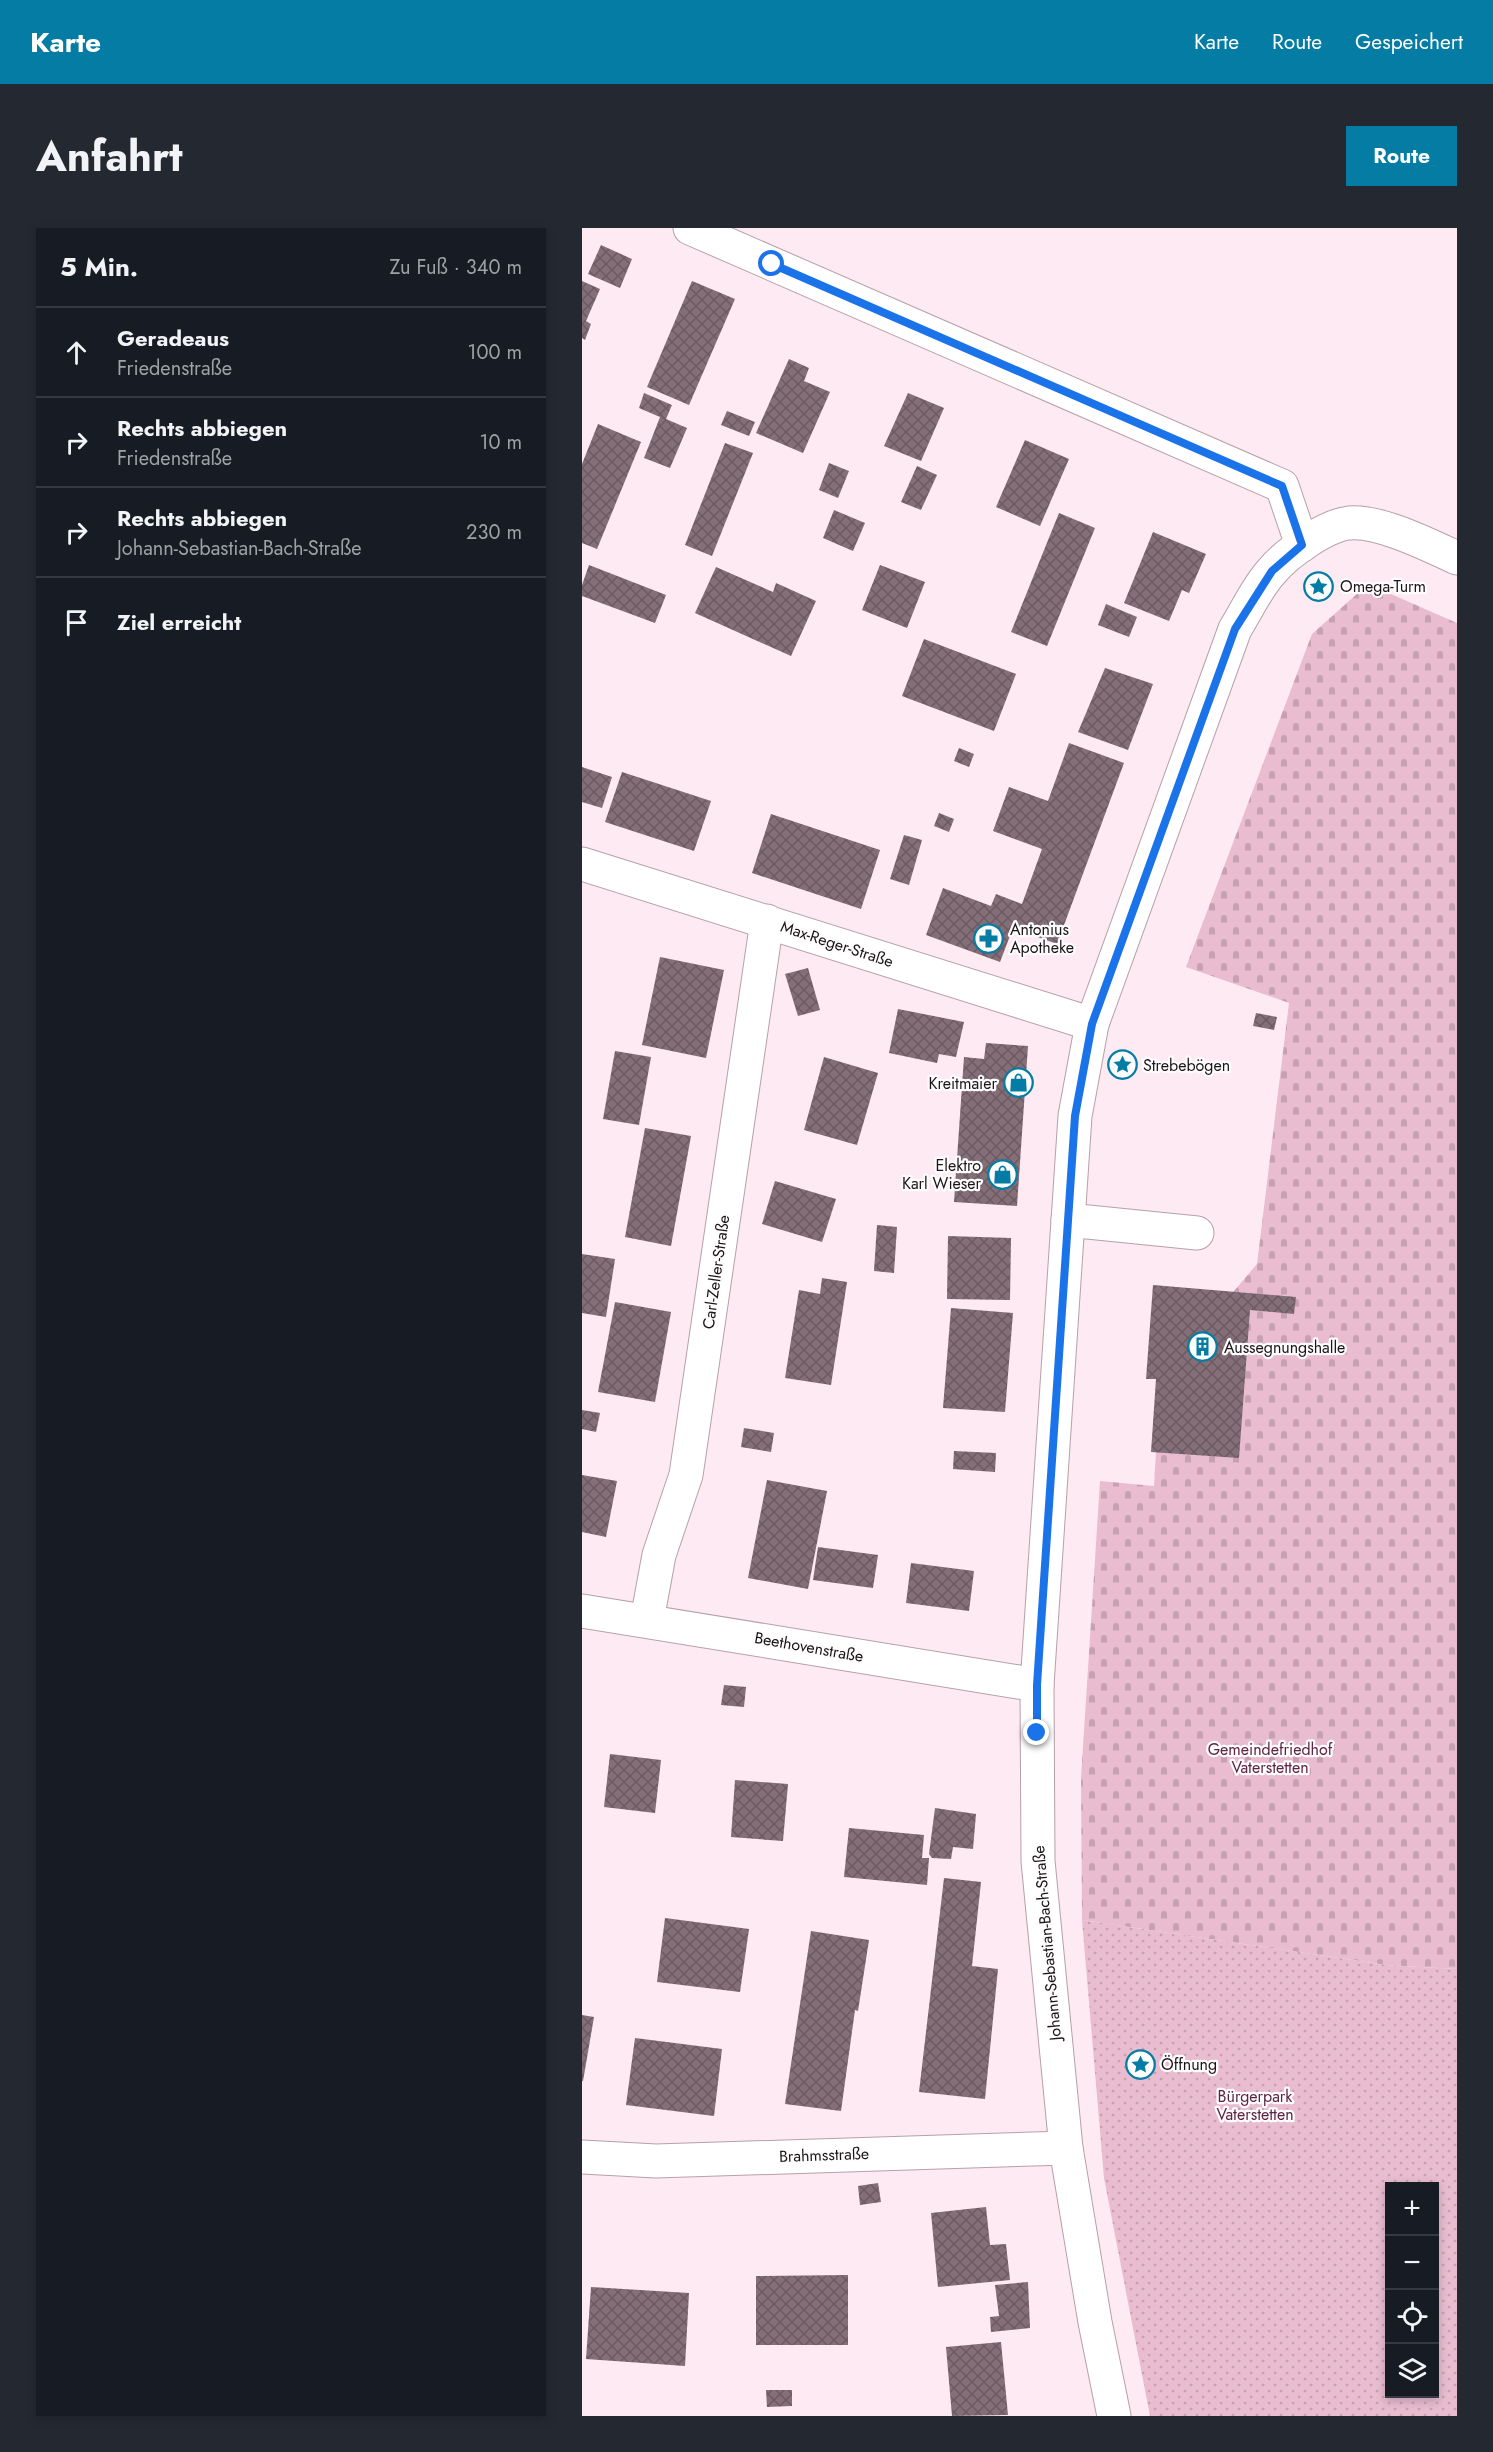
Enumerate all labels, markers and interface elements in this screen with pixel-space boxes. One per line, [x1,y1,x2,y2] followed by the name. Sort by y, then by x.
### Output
[30,22,101,63] text: Karte
[1194,27,1239,57] text: Karte
[1272,27,1322,57] text: Route
[1355,27,1463,57] text: Gespeichert
[36,126,183,187] text: Anfahrt
[1346,126,1457,186] button: Route
[60,248,138,286] text: 5 Min.
[758,250,784,276] route start
[390,253,522,282] text: Zu Fuß · 340 m
[117,322,229,354] text: Geradeaus
[60,336,93,369] icon: ahead
[467,338,522,367] text: 100 m
[117,354,232,383] text: Friedenstraße
[117,412,287,444] text: Rechts abbiegen
[60,426,93,459] icon: right
[479,428,522,457] text: 10 m
[117,444,232,473] text: Friedenstraße
[117,502,287,534] text: Rechts abbiegen
[60,516,93,549] icon: right
[466,518,522,547] text: 230 m
[117,534,362,563] text: Johann-Sebastian-Bach-Straße
[1303,570,1335,602] place icon: Omega-Turm
[1340,575,1426,598] place label: Omega-Turm
[60,606,93,639] icon: arrive
[117,606,241,638] text: Ziel erreicht
[778,915,896,973] street label: Max-Reger-Straße
[1010,918,1074,959] place label: Antonius Apotheke
[973,922,1005,954] pharmacy icon: Antonius Apotheke
[1106,1049,1138,1081] place icon: Strebebögen
[1143,1054,1230,1077] place label: Strebebögen
[1002,1067,1034,1099] shop icon: Kreitmaier
[928,1072,998,1095] place label: Kreitmaier
[902,1154,982,1195] place label: Elektro Karl Wieser
[986,1158,1018,1190] shop icon: Elektro Karl Wieser
[697,1213,735,1331] street label: Carl-Zeller-Straße
[1187,1331,1219,1363] building icon: Aussegnungshalle
[1224,1336,1345,1359] place label: Aussegnungshalle
[753,1626,865,1668] street label: Beethovenstraße
[1023,1719,1049,1745] route end
[1208,1738,1333,1779] park label: Gemeindefriedhof Vaterstetten
[1027,1845,1067,2043] street label: Johann-Sebastian-Bach-Straße
[1124,2048,1156,2080] place icon: Öffnung
[1161,2053,1217,2076] place label: Öffnung
[1216,2085,1294,2126] park label: Bürgerpark Vaterstetten
[779,2142,869,2168] street label: Brahmsstraße
[1385,2182,1439,2398] map controls
[1385,2182,1439,2236] button: +
[1385,2236,1439,2290] button: −
[1385,2290,1439,2344] button: locate
[1385,2344,1439,2398] button: layers

